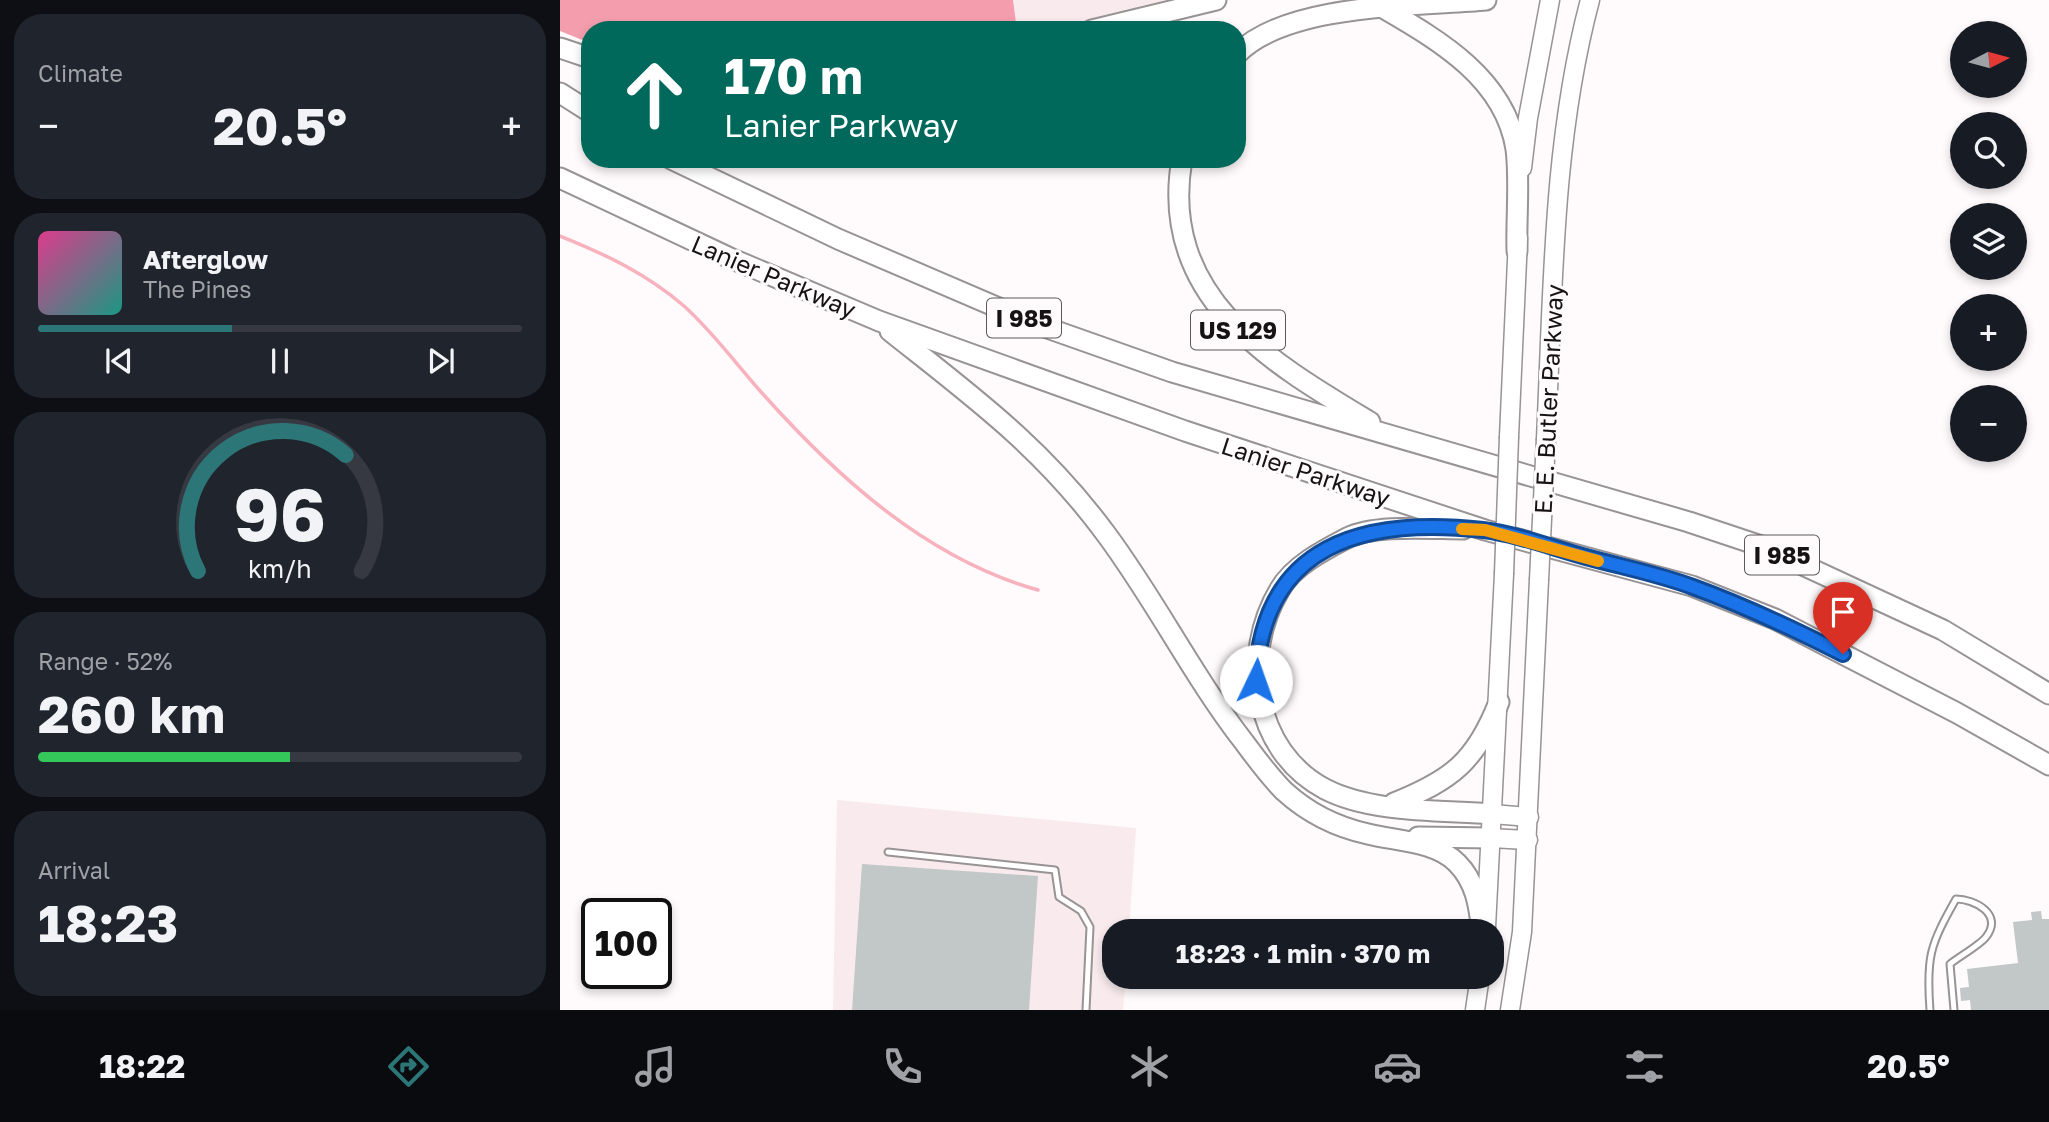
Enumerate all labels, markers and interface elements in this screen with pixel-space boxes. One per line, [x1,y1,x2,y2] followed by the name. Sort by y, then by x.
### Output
[1950,21,2026,98] north arrow
[1950,21,2027,462] map controls
[724,46,863,105] text: 170 m
[609,49,700,140] icon: ahead
[38,59,123,87] text: Climate
[213,94,347,156] text: 20.5°
[38,103,59,148] text: −
[501,103,522,148] text: +
[724,106,958,144] text: Lanier Parkway
[1950,112,2027,189] button: search
[1950,203,2027,280] button: layers
[687,228,861,324] street label: Lanier Parkway
[143,244,268,275] text: Afterglow
[143,275,251,303] text: The Pines
[1527,283,1569,515] street label: E. E. Butler Parkway
[1950,294,2027,371] button: +
[987,298,1061,338] road number: I 985
[1191,310,1285,350] road number: US 129
[100,342,138,380] icon: previous
[261,342,299,380] icon: pause
[422,342,460,380] icon: next
[1950,385,2027,462] button: −
[1218,430,1394,512] street label: Lanier Parkway
[234,470,326,557] text: 96
[1745,536,1819,575] road number: I 985
[248,553,312,584] text: km/h
[1813,582,1873,654] pin
[1824,593,1862,631] icon: arrive
[1219,644,1293,718] position arrow
[38,647,172,675] text: Range · 52%
[38,682,225,744] text: 260 km
[38,856,110,884] text: Arrival
[38,891,178,953] text: 18:23
[581,898,672,989] speed limit sign: 100
[1176,938,1430,969] text: 18:23 · 1 min · 370 m
[384,1042,433,1091] icon: directions
[631,1042,680,1091] icon: music
[878,1042,927,1091] icon: phone
[1125,1042,1174,1091] icon: climate
[1373,1042,1422,1091] icon: car
[1620,1042,1669,1091] icon: filters
[99,1047,185,1085] text: 18:22
[1867,1047,1950,1085] text: 20.5°

